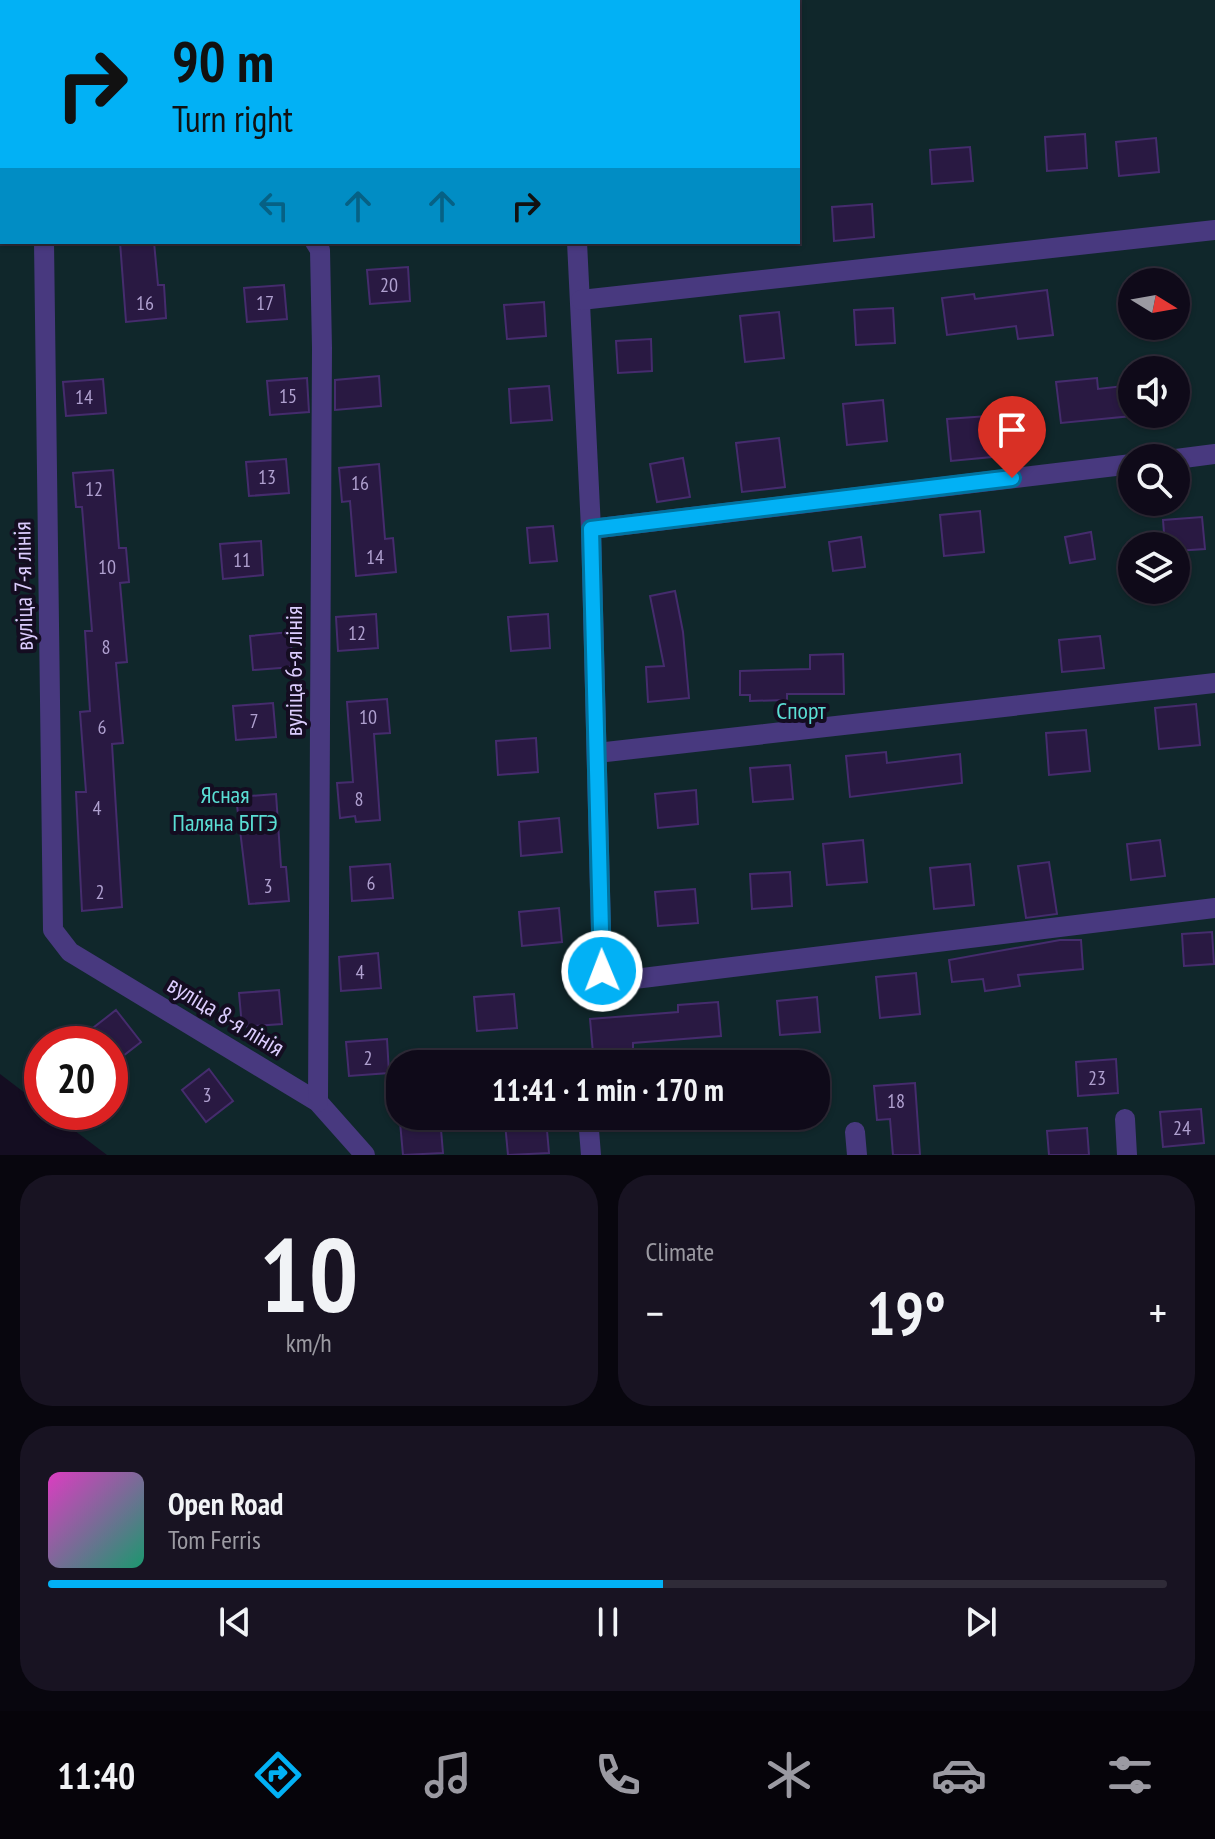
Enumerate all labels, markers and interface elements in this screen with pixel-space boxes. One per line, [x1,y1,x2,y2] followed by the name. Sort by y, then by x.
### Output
[172,25,274,97] text: 90 m
[40,32,144,136] icon: right
[172,95,293,142] text: Turn right
[252,184,296,228] icon: left
[336,184,380,228] icon: ahead
[420,184,464,228] icon: ahead
[504,184,548,228] icon: right
[1118,268,1190,340] north arrow
[1118,268,1190,604] map controls
[380,272,398,298] house number: 20
[136,290,154,316] house number: 16
[256,290,274,316] house number: 17
[1118,356,1190,428] button: sound
[279,383,297,409] house number: 15
[75,384,93,410] house number: 14
[978,396,1046,478] pin
[990,408,1034,452] icon: arrive
[1118,444,1190,516] button: search
[258,464,276,490] house number: 13
[351,470,369,496] house number: 16
[85,476,103,502] house number: 12
[6,521,40,651] street label: вуліца 7-я лінія
[1118,532,1190,604] button: layers
[366,544,384,570] house number: 14
[233,547,251,573] house number: 11
[98,554,116,580] house number: 10
[278,606,309,736] street label: вуліца 6-я лінія
[348,620,366,646] house number: 12
[102,634,111,660] house number: 8
[776,695,826,726] park label: Спорт
[359,704,377,730] house number: 10
[250,708,259,734] house number: 7
[98,714,107,740] house number: 6
[172,779,278,838] park label: Ясная Паляна БГГЭ
[355,786,364,812] house number: 8
[93,795,102,821] house number: 4
[367,870,376,896] house number: 6
[264,873,273,899] house number: 3
[96,879,105,905] house number: 2
[560,929,644,1013] position arrow
[356,959,365,985] house number: 4
[162,969,290,1063] street label: вуліца 8-я лінія
[24,1026,128,1130] speed limit sign: 20
[364,1045,373,1071] house number: 2
[1088,1065,1106,1091] house number: 23
[492,1070,724,1109] text: 11:41 · 1 min · 170 m
[203,1082,212,1108] house number: 3
[887,1088,905,1114] house number: 18
[1173,1115,1191,1141] house number: 24
[259,1206,358,1341] text: 10
[646,1235,714,1268] text: Climate
[867,1274,946,1352] text: 19°
[646,1284,664,1341] text: −
[1149,1284,1167,1341] text: +
[286,1326,332,1359] text: km/h
[168,1484,283,1523] text: Open Road
[168,1523,261,1556] text: Tom Ferris
[213,1600,257,1644] icon: previous
[586,1600,630,1644] icon: pause
[959,1600,1003,1644] icon: next
[250,1747,306,1803] icon: directions
[420,1747,476,1803] icon: music
[590,1747,646,1803] icon: phone
[761,1747,817,1803] icon: climate
[931,1747,987,1803] icon: car
[1102,1747,1158,1803] icon: filters
[57,1752,135,1799] text: 11:40

